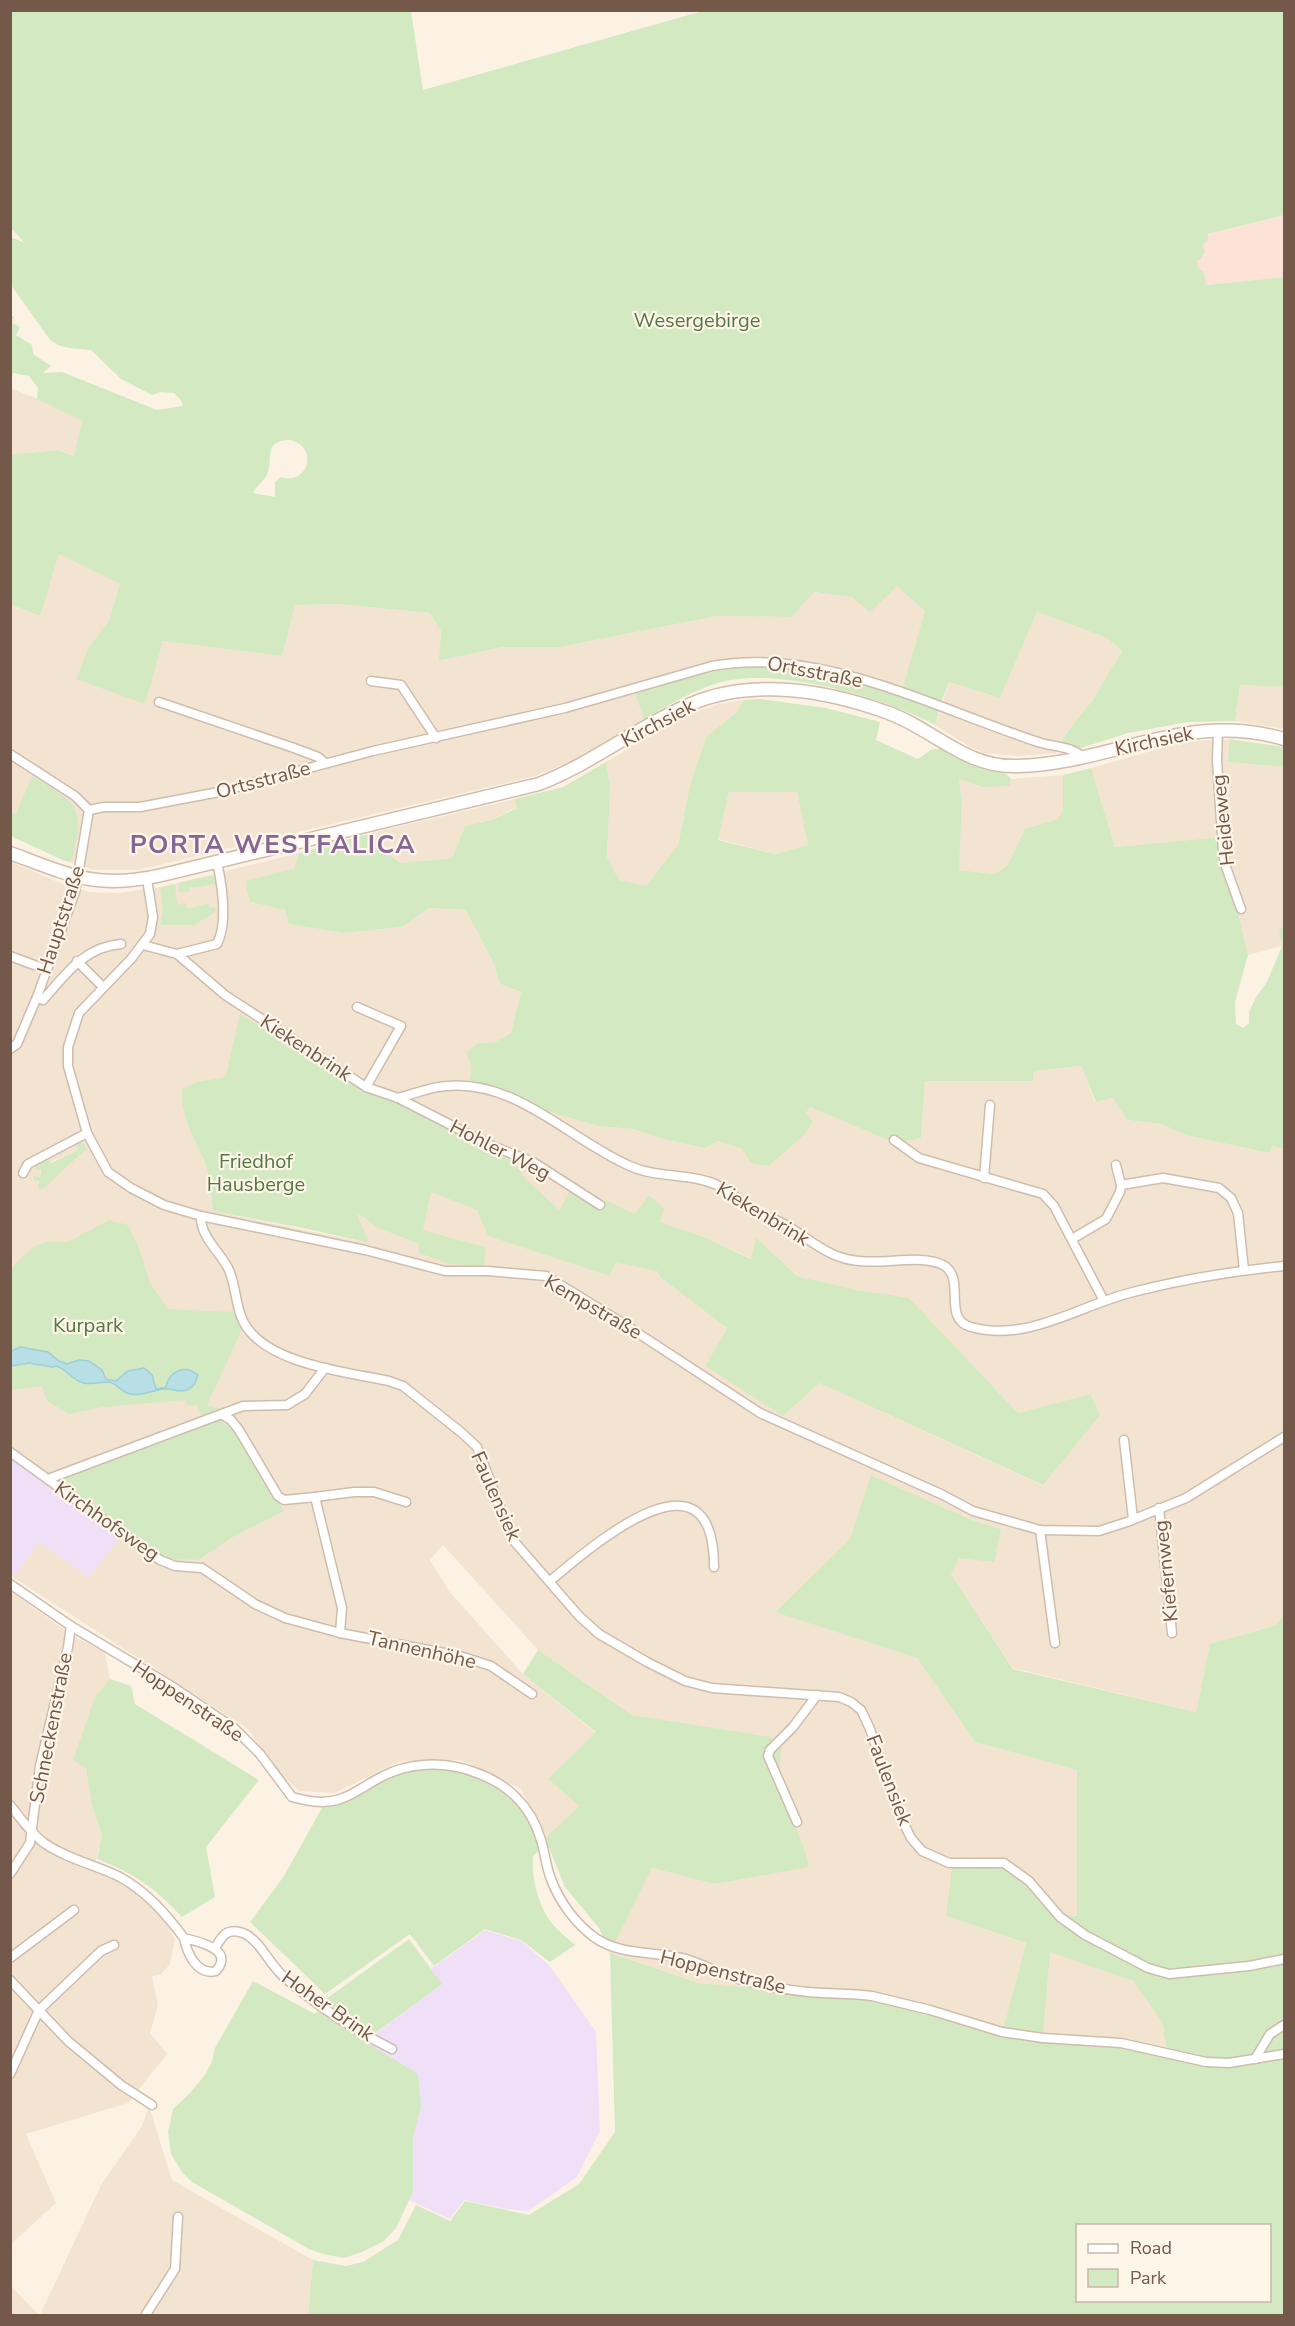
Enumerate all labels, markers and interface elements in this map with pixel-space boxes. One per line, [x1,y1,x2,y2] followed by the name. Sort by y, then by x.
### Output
[634,307,760,334] park label: Wesergebirge
[765,650,865,694] street label: Ortsstraße
[616,692,700,754] street label: Kirchsiek
[1112,719,1197,762] street label: Kirchsiek
[213,754,313,806] street label: Ortsstraße
[1205,773,1241,867] street label: Heideweg
[130,827,416,862] district label: PORTA WESTFALICA
[31,862,91,978] street label: Hauptstraße
[255,1008,358,1088] street label: Kiekenbrink
[445,1113,555,1187] street label: Hohler Weg
[207,1148,305,1198] park label: Friedhof Hausberge
[711,1176,816,1253] street label: Kiekenbrink
[539,1268,647,1346] street label: Kempstraße
[53,1312,124,1339] park label: Kurpark
[464,1447,528,1546] street label: Faulensiek
[49,1475,165,1567] street label: Kirchhofsweg
[1147,1519,1185,1623] street label: Kiefernweg
[365,1624,479,1676] street label: Tannenhöhe
[23,1650,79,1806] street label: Schneckenstraße
[127,1654,249,1748] street label: Hoppenstraße
[859,1731,919,1830] street label: Faulensiek
[657,1943,789,2001] street label: Hoppenstraße
[276,1964,381,2048] street label: Hoher Brink
[1076,2224,1271,2302] legend
[1130,2236,1172,2260] text: Road
[1130,2266,1167,2290] text: Park

